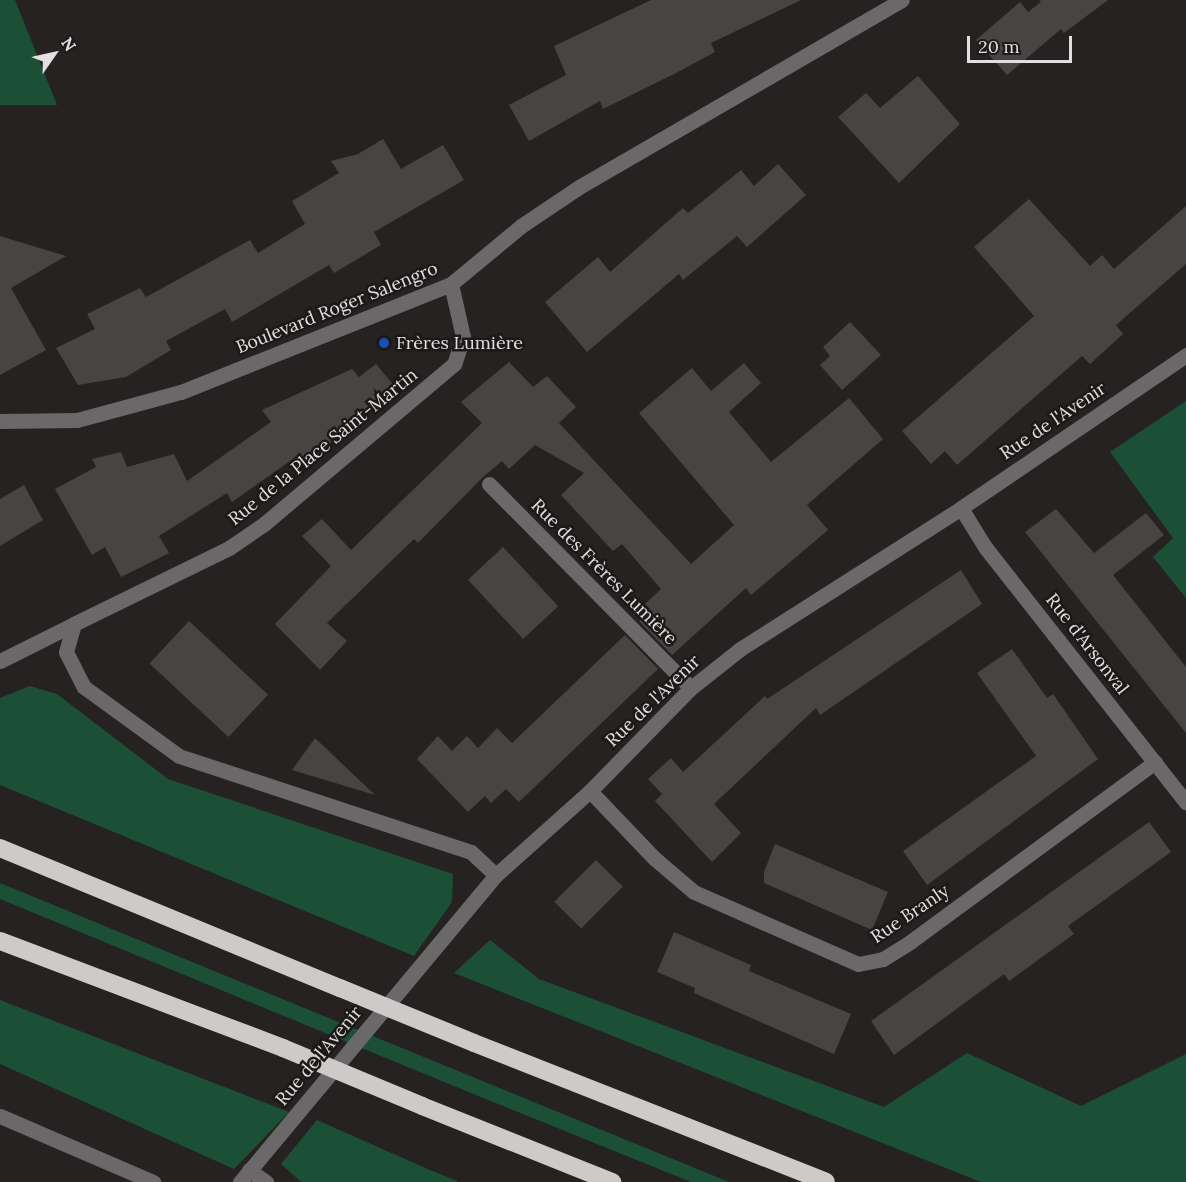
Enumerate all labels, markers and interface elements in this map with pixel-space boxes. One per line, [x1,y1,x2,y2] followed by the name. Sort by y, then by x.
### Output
[24,24,84,84] north arrow
[970,24,1075,62] scale bar
[57,33,81,55] text: N
[978,35,1020,58] text: 20 m
[233,258,441,358] street label: Boulevard Roger Salengro
[396,332,523,354] place label: Frères Lumière
[377,336,391,350] marker: Frères Lumière
[224,364,422,530] street label: Rue de la Place Saint-Martin
[996,378,1110,464] street label: Rue de l'Avenir
[527,495,681,649] street label: Rue des Frères Lumière
[1041,589,1133,699] street label: Rue d'Arsonval
[601,651,705,751] street label: Rue de l'Avenir
[867,880,953,948] street label: Rue Branly
[271,1002,367,1110] street label: Rue de l'Avenir

